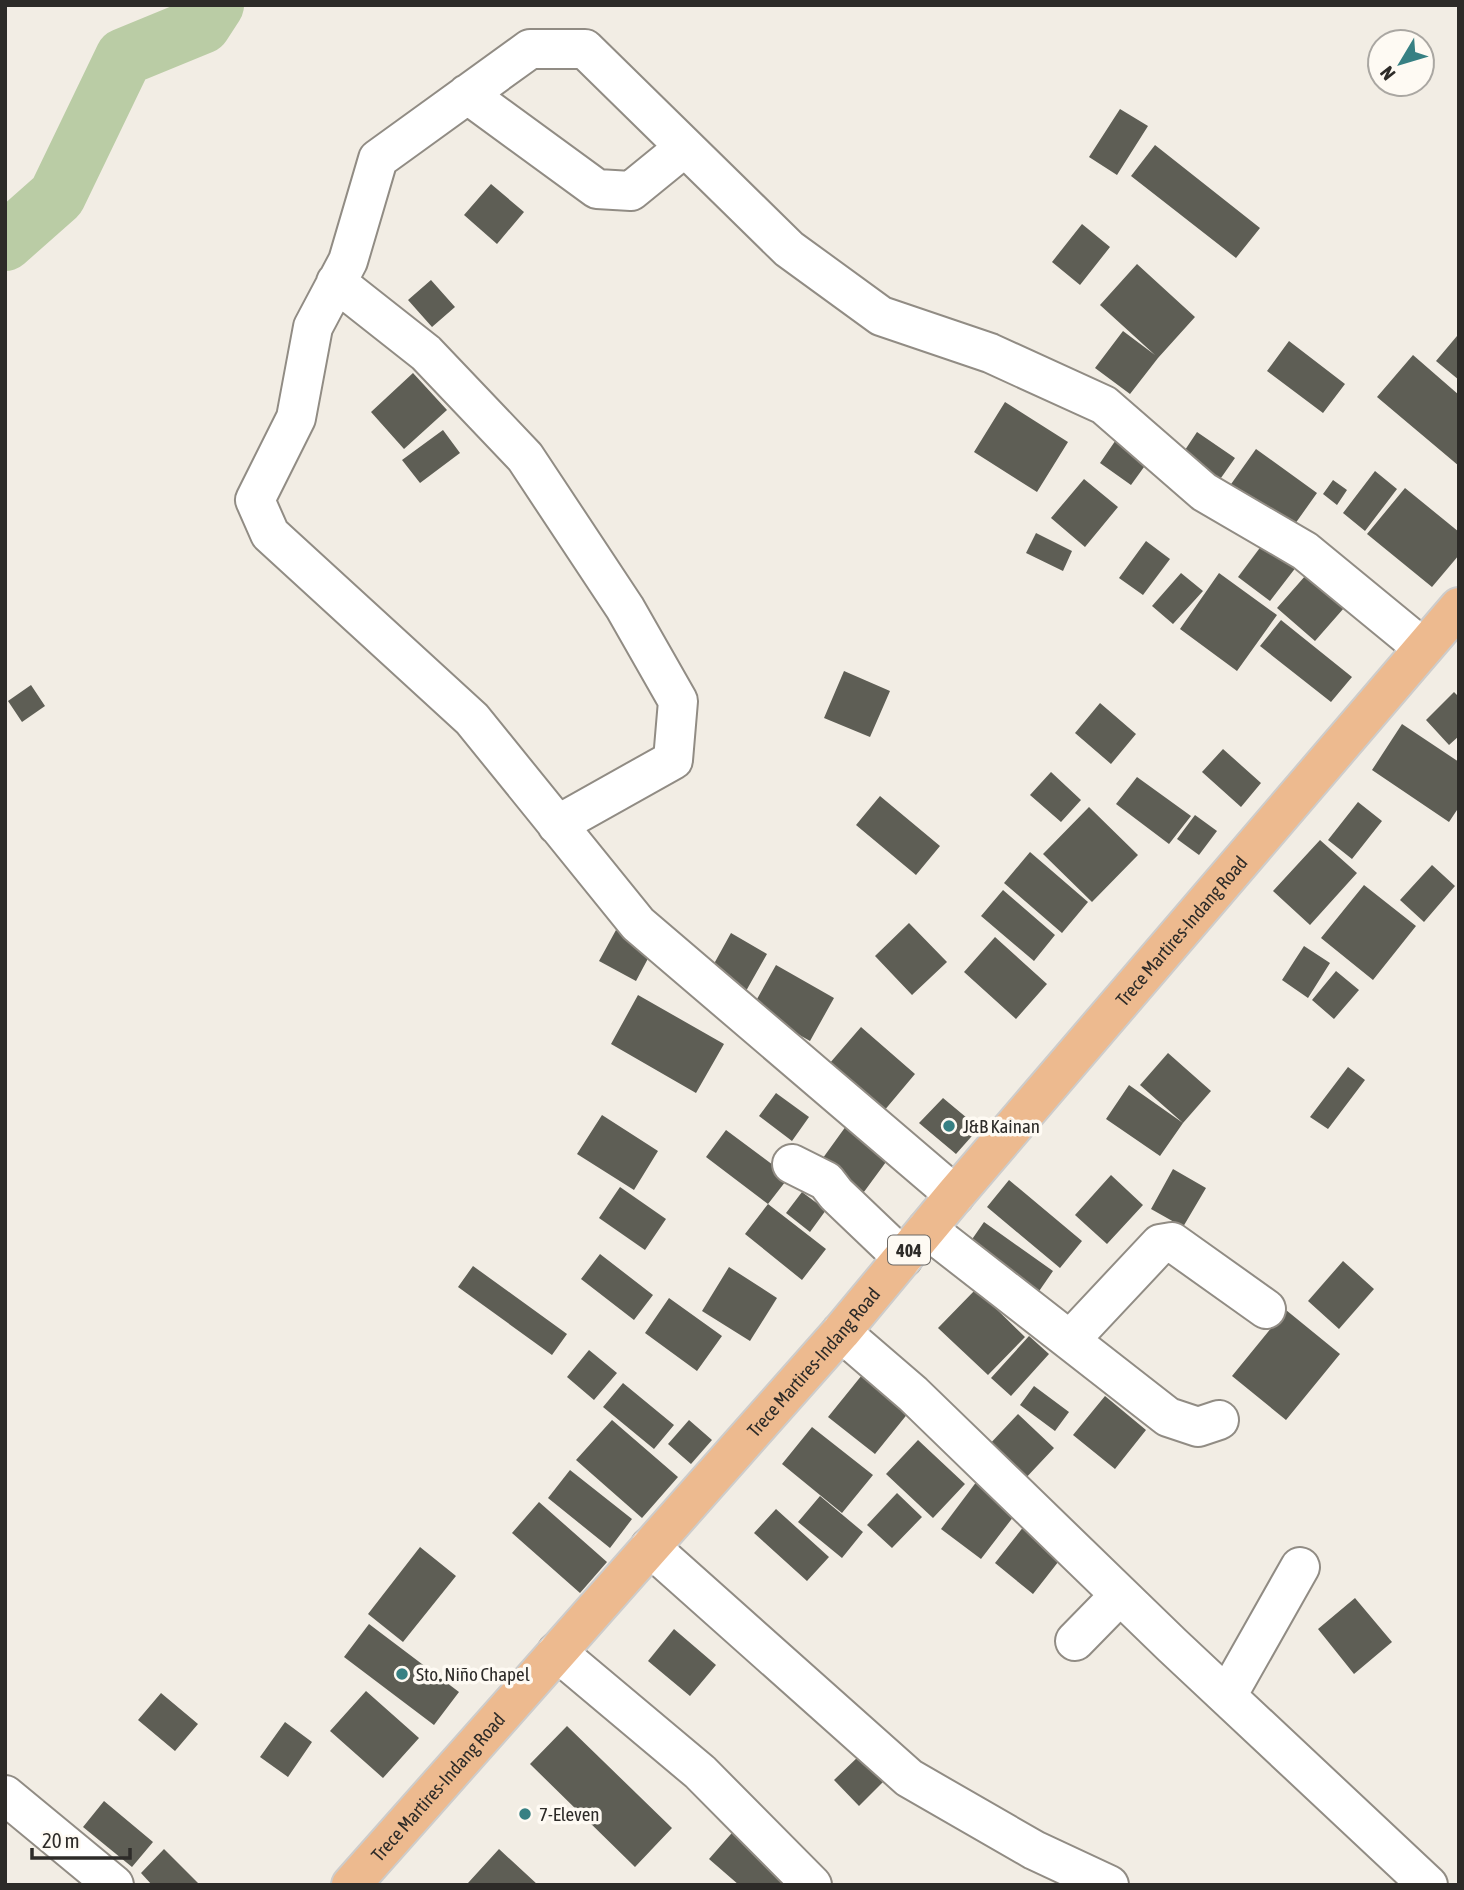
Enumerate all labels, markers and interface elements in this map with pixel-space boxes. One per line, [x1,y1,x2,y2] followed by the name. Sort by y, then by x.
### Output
[1366,28,1436,98] north arrow
[1375,62,1400,85] text: N
[1111,851,1252,1010] street label: Trece Martires-Indang Road
[963,1115,1040,1137] place label: J&B Kainan
[941,1118,957,1134] marker: J&B Kainan
[888,1236,930,1265] road number: 404
[743,1283,884,1441] street label: Trece Martires-Indang Road
[416,1663,530,1685] place label: Sto. Niño Chapel
[394,1666,410,1682] marker: Sto. Niño Chapel
[366,1708,509,1866] street label: Trece Martires-Indang Road
[539,1803,600,1825] place label: 7-Eleven
[517,1806,533,1822] marker: 7-Eleven
[32,1816,130,1860] scale bar
[42,1828,80,1852] text: 20 m

